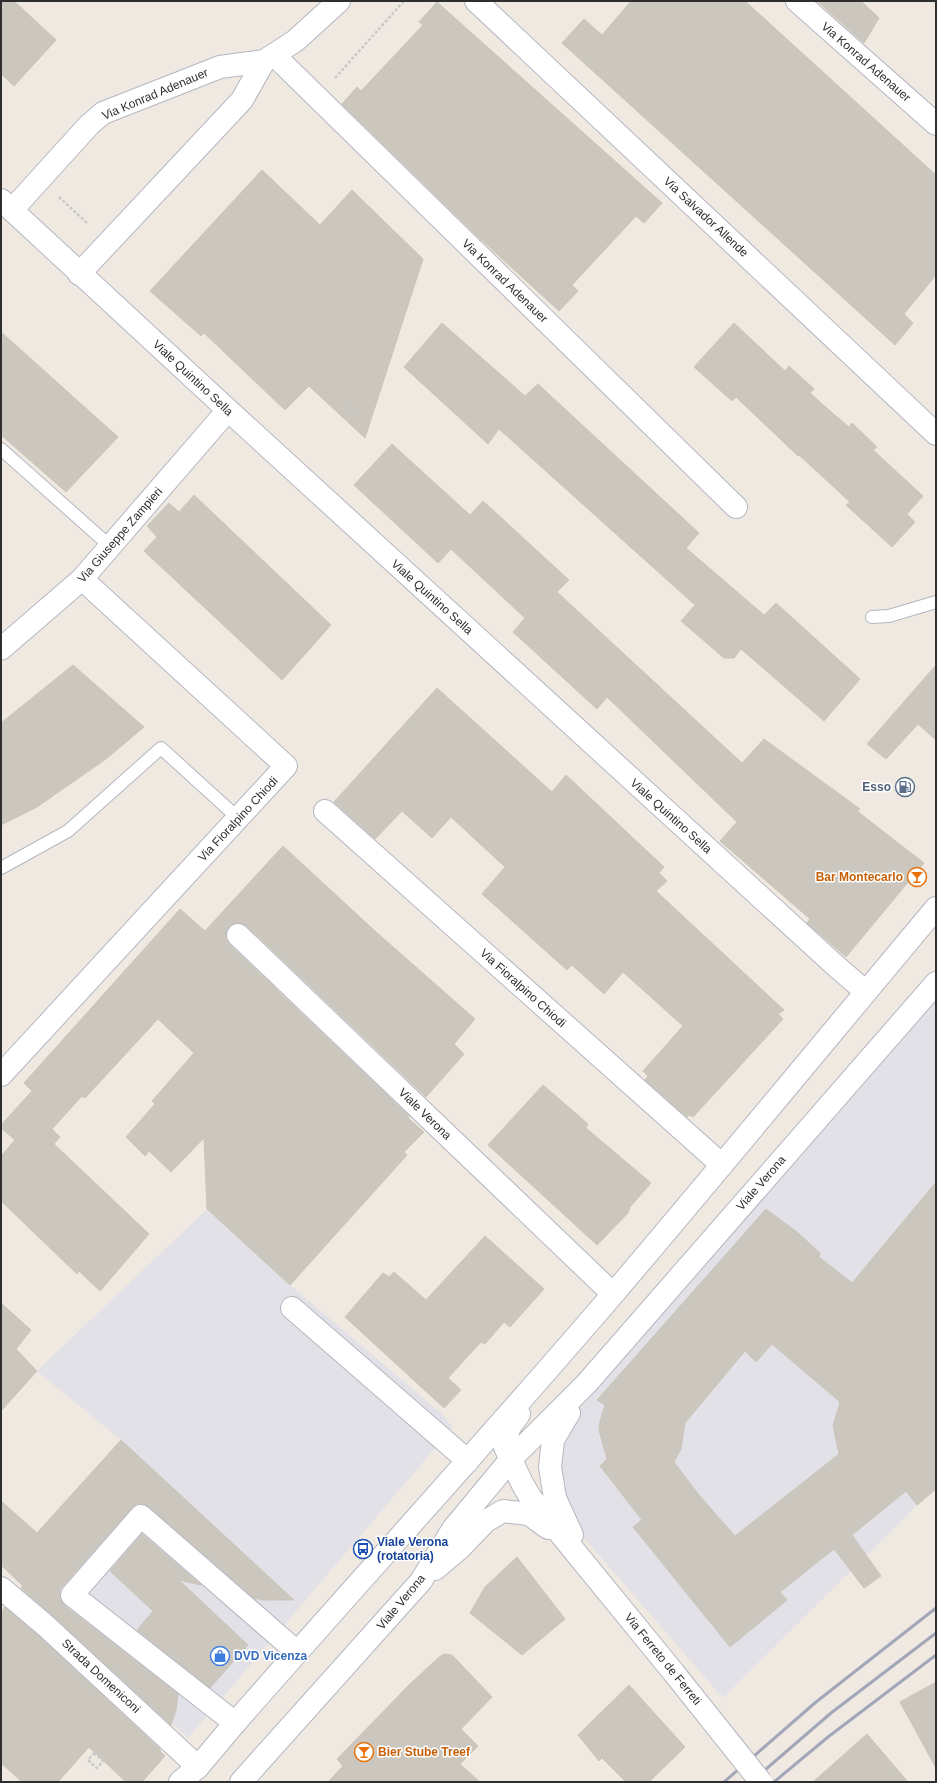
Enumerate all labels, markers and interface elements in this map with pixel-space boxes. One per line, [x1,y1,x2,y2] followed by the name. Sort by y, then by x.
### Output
[818,19,914,105] street label: Via Konrad Adenauer
[100,65,210,123] street label: Via Konrad Adenauer
[661,174,751,260] street label: Via Salvador Allende
[459,236,551,326] street label: Via Konrad Adenauer
[150,337,236,419] street label: Viale Quintino Sella
[75,484,165,586] street label: Via Giuseppe Zampieri
[388,557,476,637] street label: Viale Quintino Sella
[195,774,281,864] street label: Via Fioralpino Chiodi
[627,776,715,856] street label: Viale Quintino Sella
[894,776,916,798] fuel station icon: Esso
[862,780,891,794] place label: Esso
[906,866,928,888] bar icon: Bar Montecarlo
[816,870,903,884] place label: Bar Montecarlo
[477,946,569,1030] street label: Via Fioralpino Chiodi
[396,1085,454,1143] street label: Viale Verona
[733,1153,789,1213] street label: Viale Verona
[377,1535,448,1563] place label: Viale Verona (rotatoria)
[352,1538,374,1560] bus stop icon: Viale Verona (rotatoria)
[374,1571,428,1632] street label: Viale Verona
[622,1610,704,1708] street label: Via Ferreto de Ferreti
[59,1636,143,1716] street label: Strada Domeniconi
[209,1645,231,1667] shop icon: DVD Vicenza
[234,1649,307,1663] place label: DVD Vicenza
[353,1741,375,1763] bar icon: Bier Stube Treef
[378,1745,471,1759] place label: Bier Stube Treef

